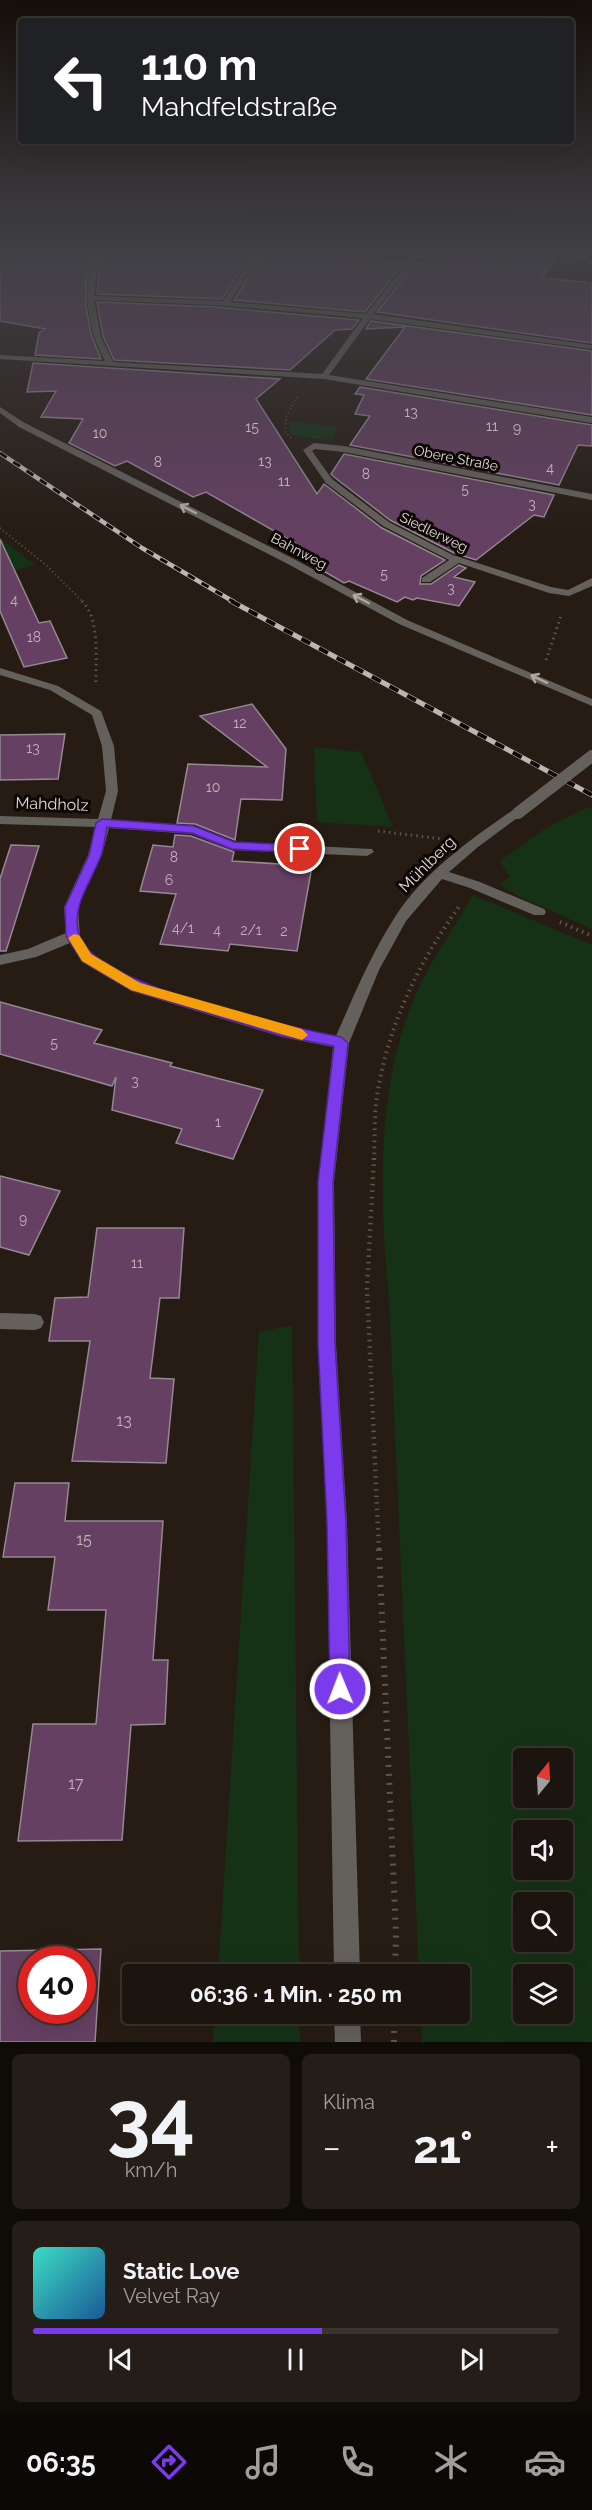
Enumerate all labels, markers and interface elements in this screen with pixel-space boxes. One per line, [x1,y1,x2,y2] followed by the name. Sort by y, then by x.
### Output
[141,41,257,90] text: 110 m
[42,42,120,120] icon: left
[141,91,337,122] text: Mahdfeldstraße
[404,404,418,420] house number: 13
[486,418,498,434] house number: 11
[245,419,259,435] house number: 15
[513,420,521,436] house number: 9
[93,425,107,441] house number: 10
[413,442,499,474] street label: Obere Straße
[258,453,272,469] house number: 13
[154,454,162,470] house number: 8
[546,460,554,476] house number: 4
[362,466,370,482] house number: 8
[278,473,290,489] house number: 11
[461,481,469,497] house number: 5
[528,496,536,512] house number: 3
[179,503,197,515] one-way arrow
[397,509,471,555] street label: Siedlerweg
[268,530,330,572] street label: Bahnweg
[380,566,388,582] house number: 5
[447,580,455,596] house number: 3
[10,592,18,608] house number: 4
[353,593,370,605] one-way arrow
[27,629,41,645] house number: 18
[530,672,548,684] one-way arrow
[233,715,247,731] house number: 12
[26,740,40,756] house number: 13
[206,779,220,795] house number: 10
[15,793,89,815] street label: Mahdholz
[274,823,325,874] pin
[283,832,316,865] icon: arrive
[395,832,459,896] street label: Mühlberg
[170,849,178,865] house number: 8
[165,872,173,888] house number: 6
[172,920,194,936] house number: 4/1
[213,922,221,938] house number: 4
[240,922,262,938] house number: 2/1
[280,923,288,939] house number: 2
[50,1035,58,1051] house number: 5
[131,1073,139,1089] house number: 3
[215,1114,221,1130] house number: 1
[19,1211,27,1227] house number: 9
[131,1255,143,1271] house number: 11
[116,1411,132,1430] house number: 13
[76,1530,92,1549] house number: 15
[308,1657,372,1721] position arrow
[513,1748,573,1808] north arrow
[513,1748,573,2024] map controls
[68,1774,84,1793] house number: 17
[513,1820,573,1880] button: sound
[513,1892,573,1952] button: search
[18,1946,96,2024] speed limit sign: 40
[513,1964,573,2024] button: layers
[190,1981,402,2007] text: 06:36 · 1 Min. · 250 m
[107,2073,195,2164] text: 34
[323,2090,375,2114] text: Klima
[413,2121,473,2174] text: 21°
[323,2128,341,2167] text: −
[545,2128,559,2167] text: +
[125,2158,177,2182] text: km/h
[123,2258,240,2284] text: Static Love
[123,2284,220,2308] text: Velvet Ray
[104,2343,137,2376] icon: previous
[279,2343,312,2376] icon: pause
[455,2343,488,2376] icon: next
[148,2441,190,2483] icon: directions
[242,2441,284,2483] icon: music
[336,2441,378,2483] icon: phone
[430,2441,472,2483] icon: climate
[524,2441,566,2483] icon: car
[26,2447,96,2478] text: 06:35

